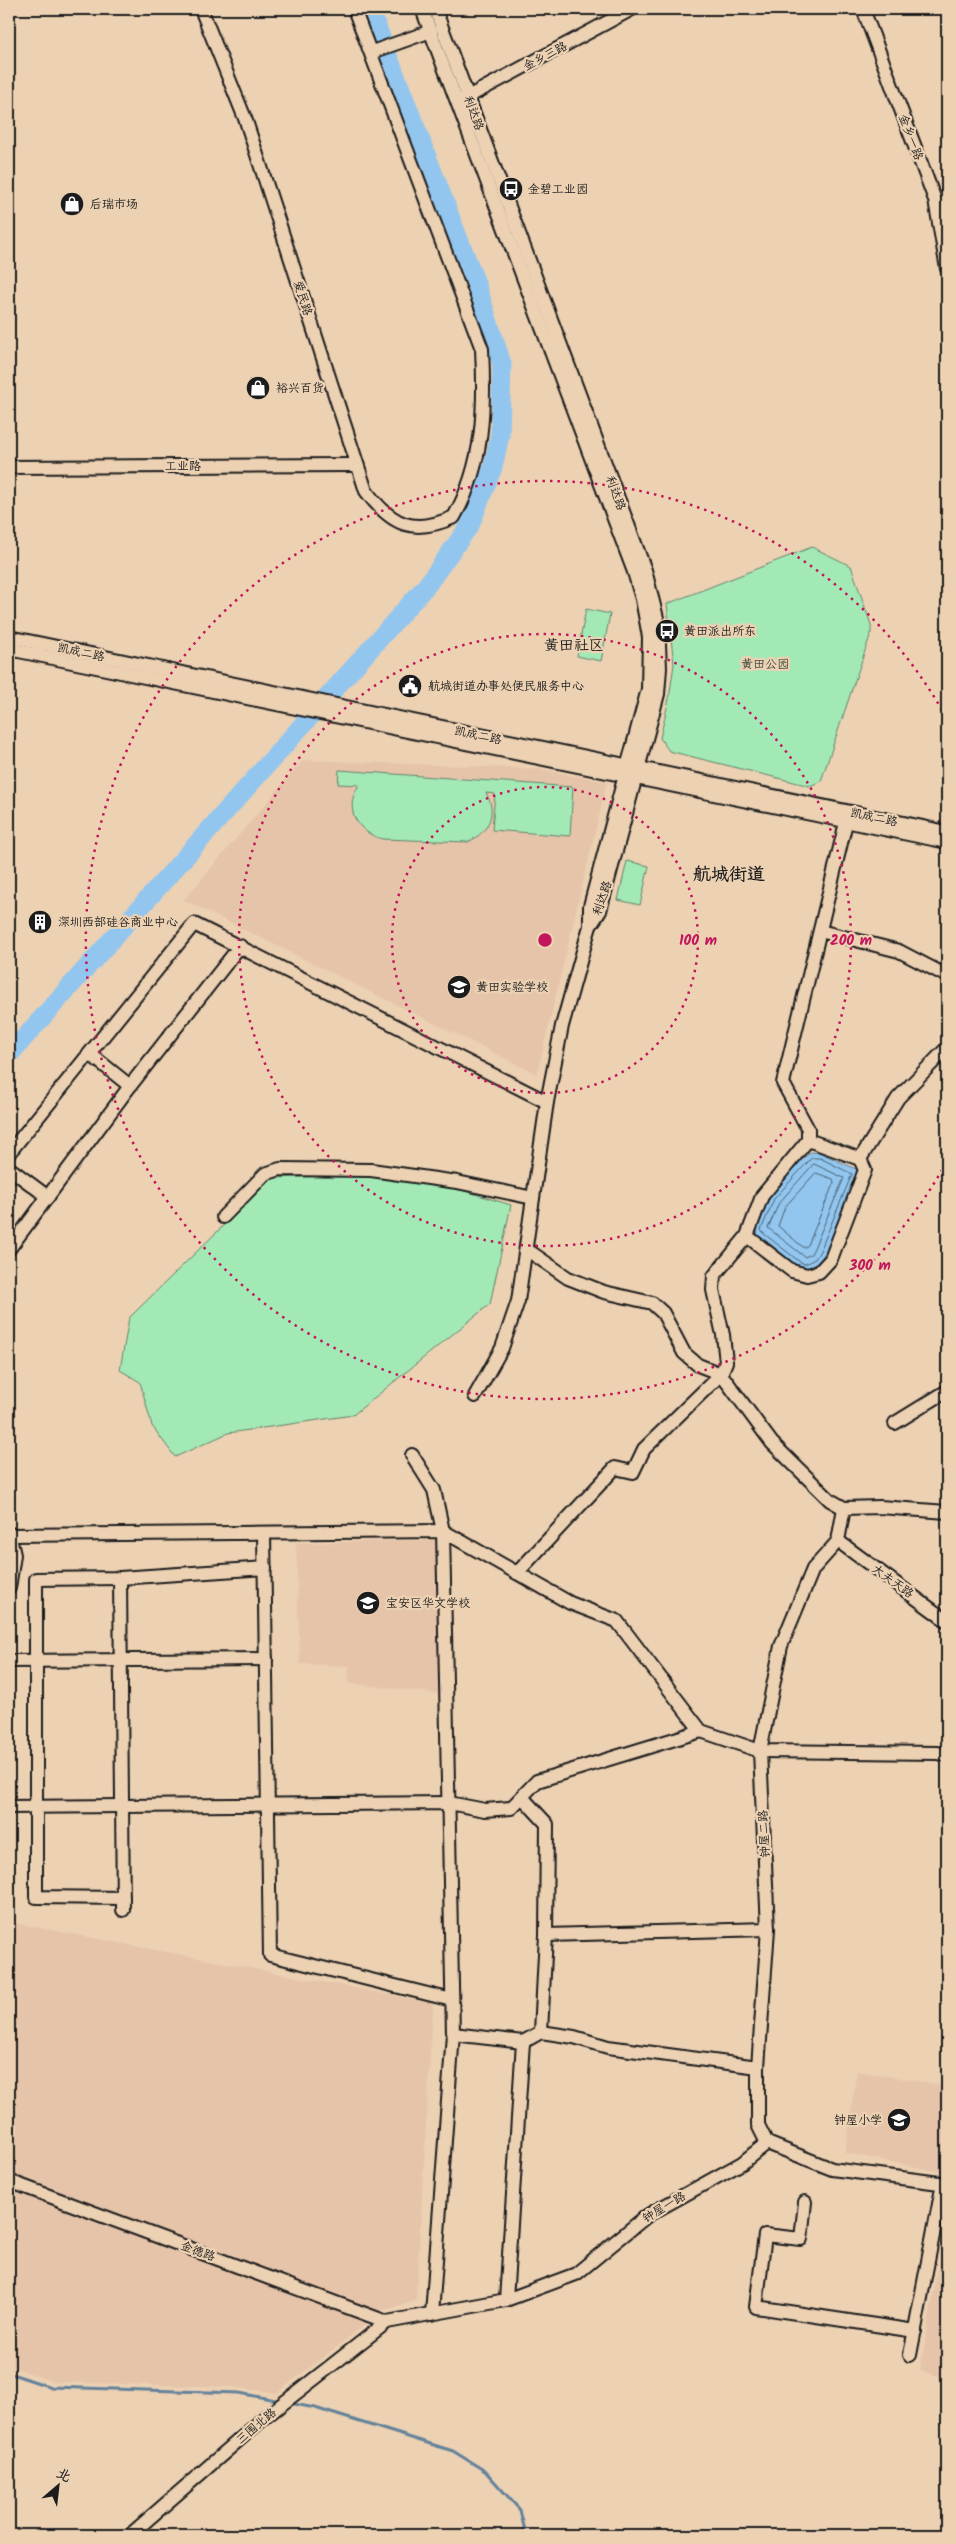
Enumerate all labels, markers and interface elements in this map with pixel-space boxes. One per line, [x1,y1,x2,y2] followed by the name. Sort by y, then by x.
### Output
[520,37,571,76] street label: 金乡三路
[458,93,489,133] street label: 利达路
[893,111,928,163] street label: 金乡一路
[498,176,524,202] bus stop icon: 金碧工业园
[528,180,588,199] place label: 金碧工业园
[59,191,85,217] shop icon: 后瑞市场
[90,195,138,214] place label: 后瑞市场
[288,278,317,318] street label: 爱民路
[245,375,271,401] shop icon: 裕兴百货
[276,379,324,398] place label: 裕兴百货
[165,457,201,476] street label: 工业路
[600,473,631,513] street label: 利达路
[654,618,680,644] bus stop icon: 黄田派出所东
[684,622,756,641] place label: 黄田派出所东
[544,634,604,658] district label: 黄田社区
[55,638,106,667] street label: 凯成二路
[741,655,789,674] park label: 黄田公园
[397,673,423,699] public building icon: 航城街道办事处便民服务中心
[428,677,584,696] place label: 航城街道办事处便民服务中心
[452,721,503,750] street label: 凯成二路
[848,803,899,832] street label: 凯成二路
[693,861,765,890] district label: 航城街道
[588,878,617,918] street label: 利达路
[27,909,53,935] building icon: 深圳西部硅谷商业中心
[58,913,178,932] place label: 深圳西部硅谷商业中心
[679,929,717,953] text: 100 m
[830,929,872,953] text: 200 m
[536,931,554,949] centre of rings
[446,974,472,1000] school or university icon: 黄田实验学校
[476,978,548,997] place label: 黄田实验学校
[848,1254,891,1278] text: 300 m
[868,1560,918,1603] street label: 大夫天路
[355,1590,381,1616] school or university icon: 宝安区华文学校
[386,1594,470,1613] place label: 宝安区华文学校
[754,1810,775,1858] street label: 钟屋二路
[886,2107,912,2133] school or university icon: 钟屋小学
[834,2111,882,2130] place label: 钟屋小学
[639,2187,690,2228] street label: 钟屋一路
[178,2236,218,2267] street label: 金德路
[232,2404,281,2449] street label: 三围北路
[32,2462,82,2512] north arrow
[52,2462,75,2488] text: 北

